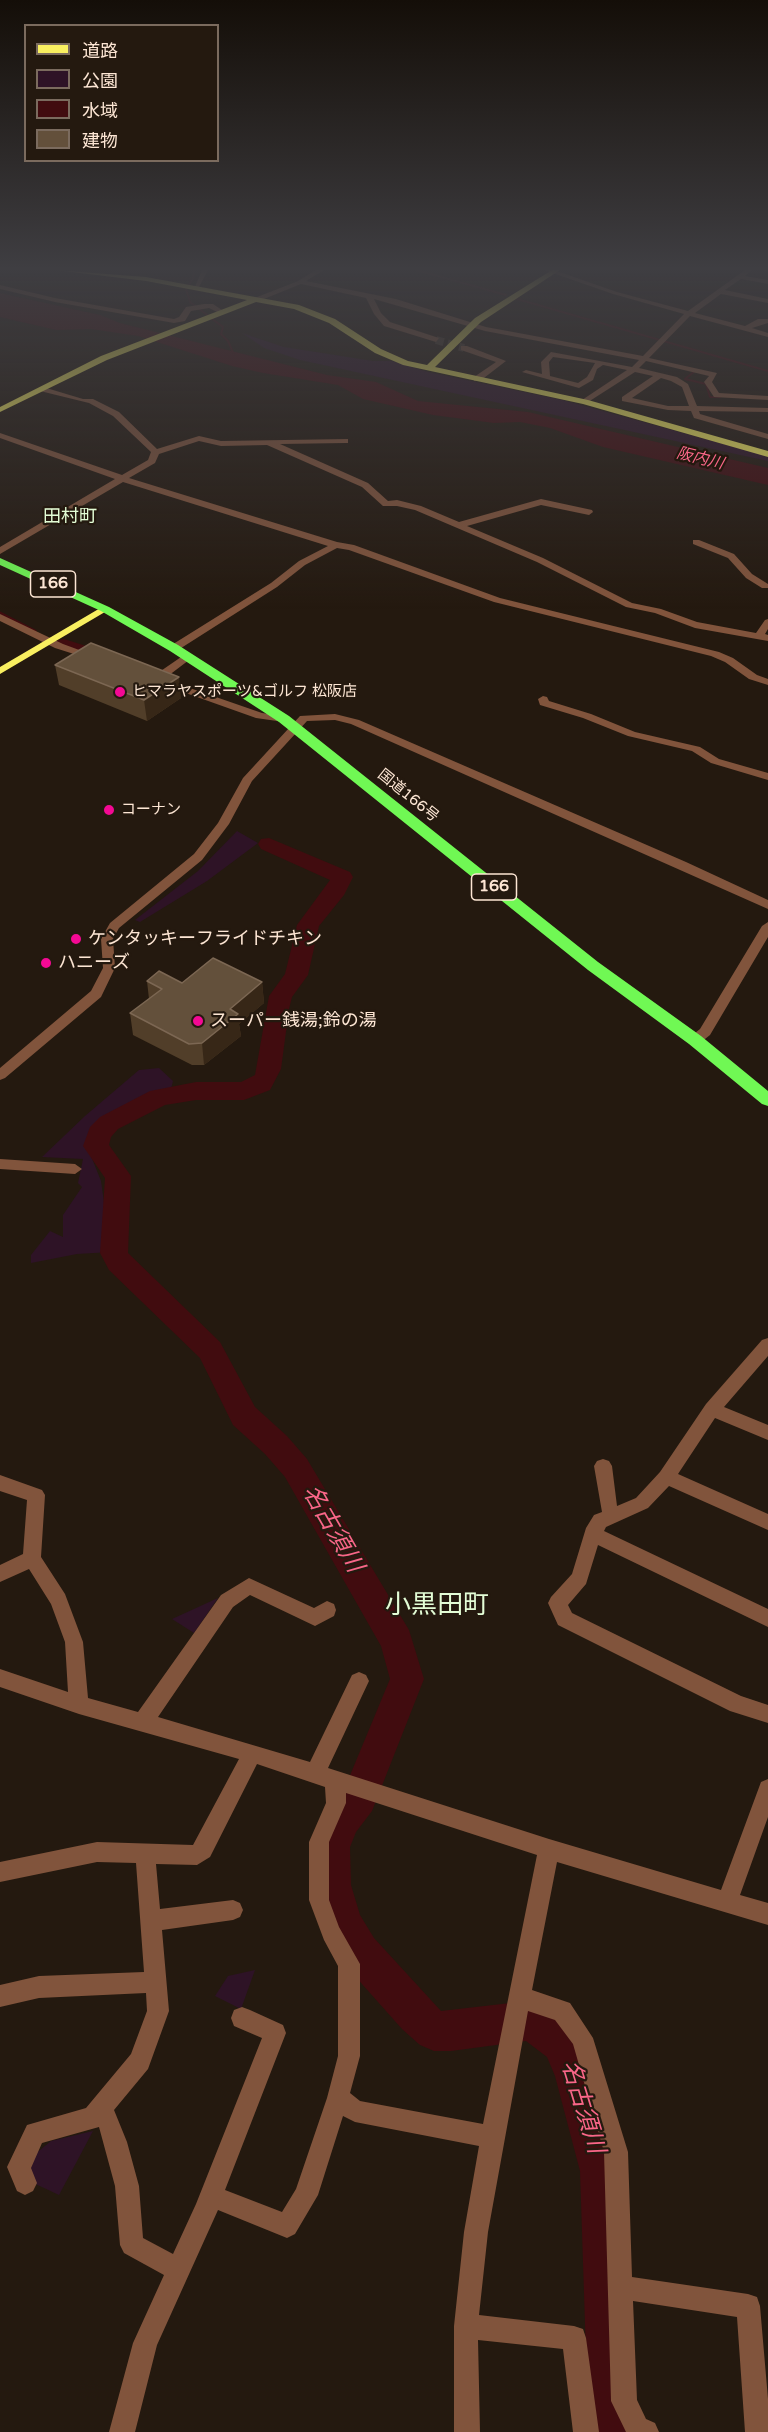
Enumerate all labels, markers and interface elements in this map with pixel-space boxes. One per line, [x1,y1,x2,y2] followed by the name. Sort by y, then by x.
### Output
[24,24,219,162] legend
[82,40,118,62] text: 道路
[82,70,118,92] text: 公園
[82,100,118,122] text: 水域
[82,130,118,152] text: 建物
[674,444,726,474] water label: 阪内川
[43,506,97,528] district label: 田村町
[31,571,76,597] road number: 166
[132,683,357,701] place label: ヒマラヤスポーツ&ゴルフ 松阪店
[113,685,127,699] marker: ヒマラヤスポーツ&ゴルフ 松阪店
[374,766,442,826] street label: 国道166号
[121,801,181,819] place label: コーナン
[102,803,116,817] marker: コーナン
[472,874,516,900] road number: 166
[88,928,322,950] place label: ケンタッキーフライドチキン
[69,932,83,946] marker: ケンタッキーフライドチキン
[58,952,130,974] place label: ハニーズ
[39,956,53,970] marker: ハニーズ
[210,1010,377,1032] place label: スーパー銭湯;鈴の湯
[191,1014,205,1028] marker: スーパー銭湯;鈴の湯
[296,1480,368,1578] water label: 名古須川
[385,1590,489,1622] district label: 小黒田町
[554,2057,610,2157] water label: 名古須川

